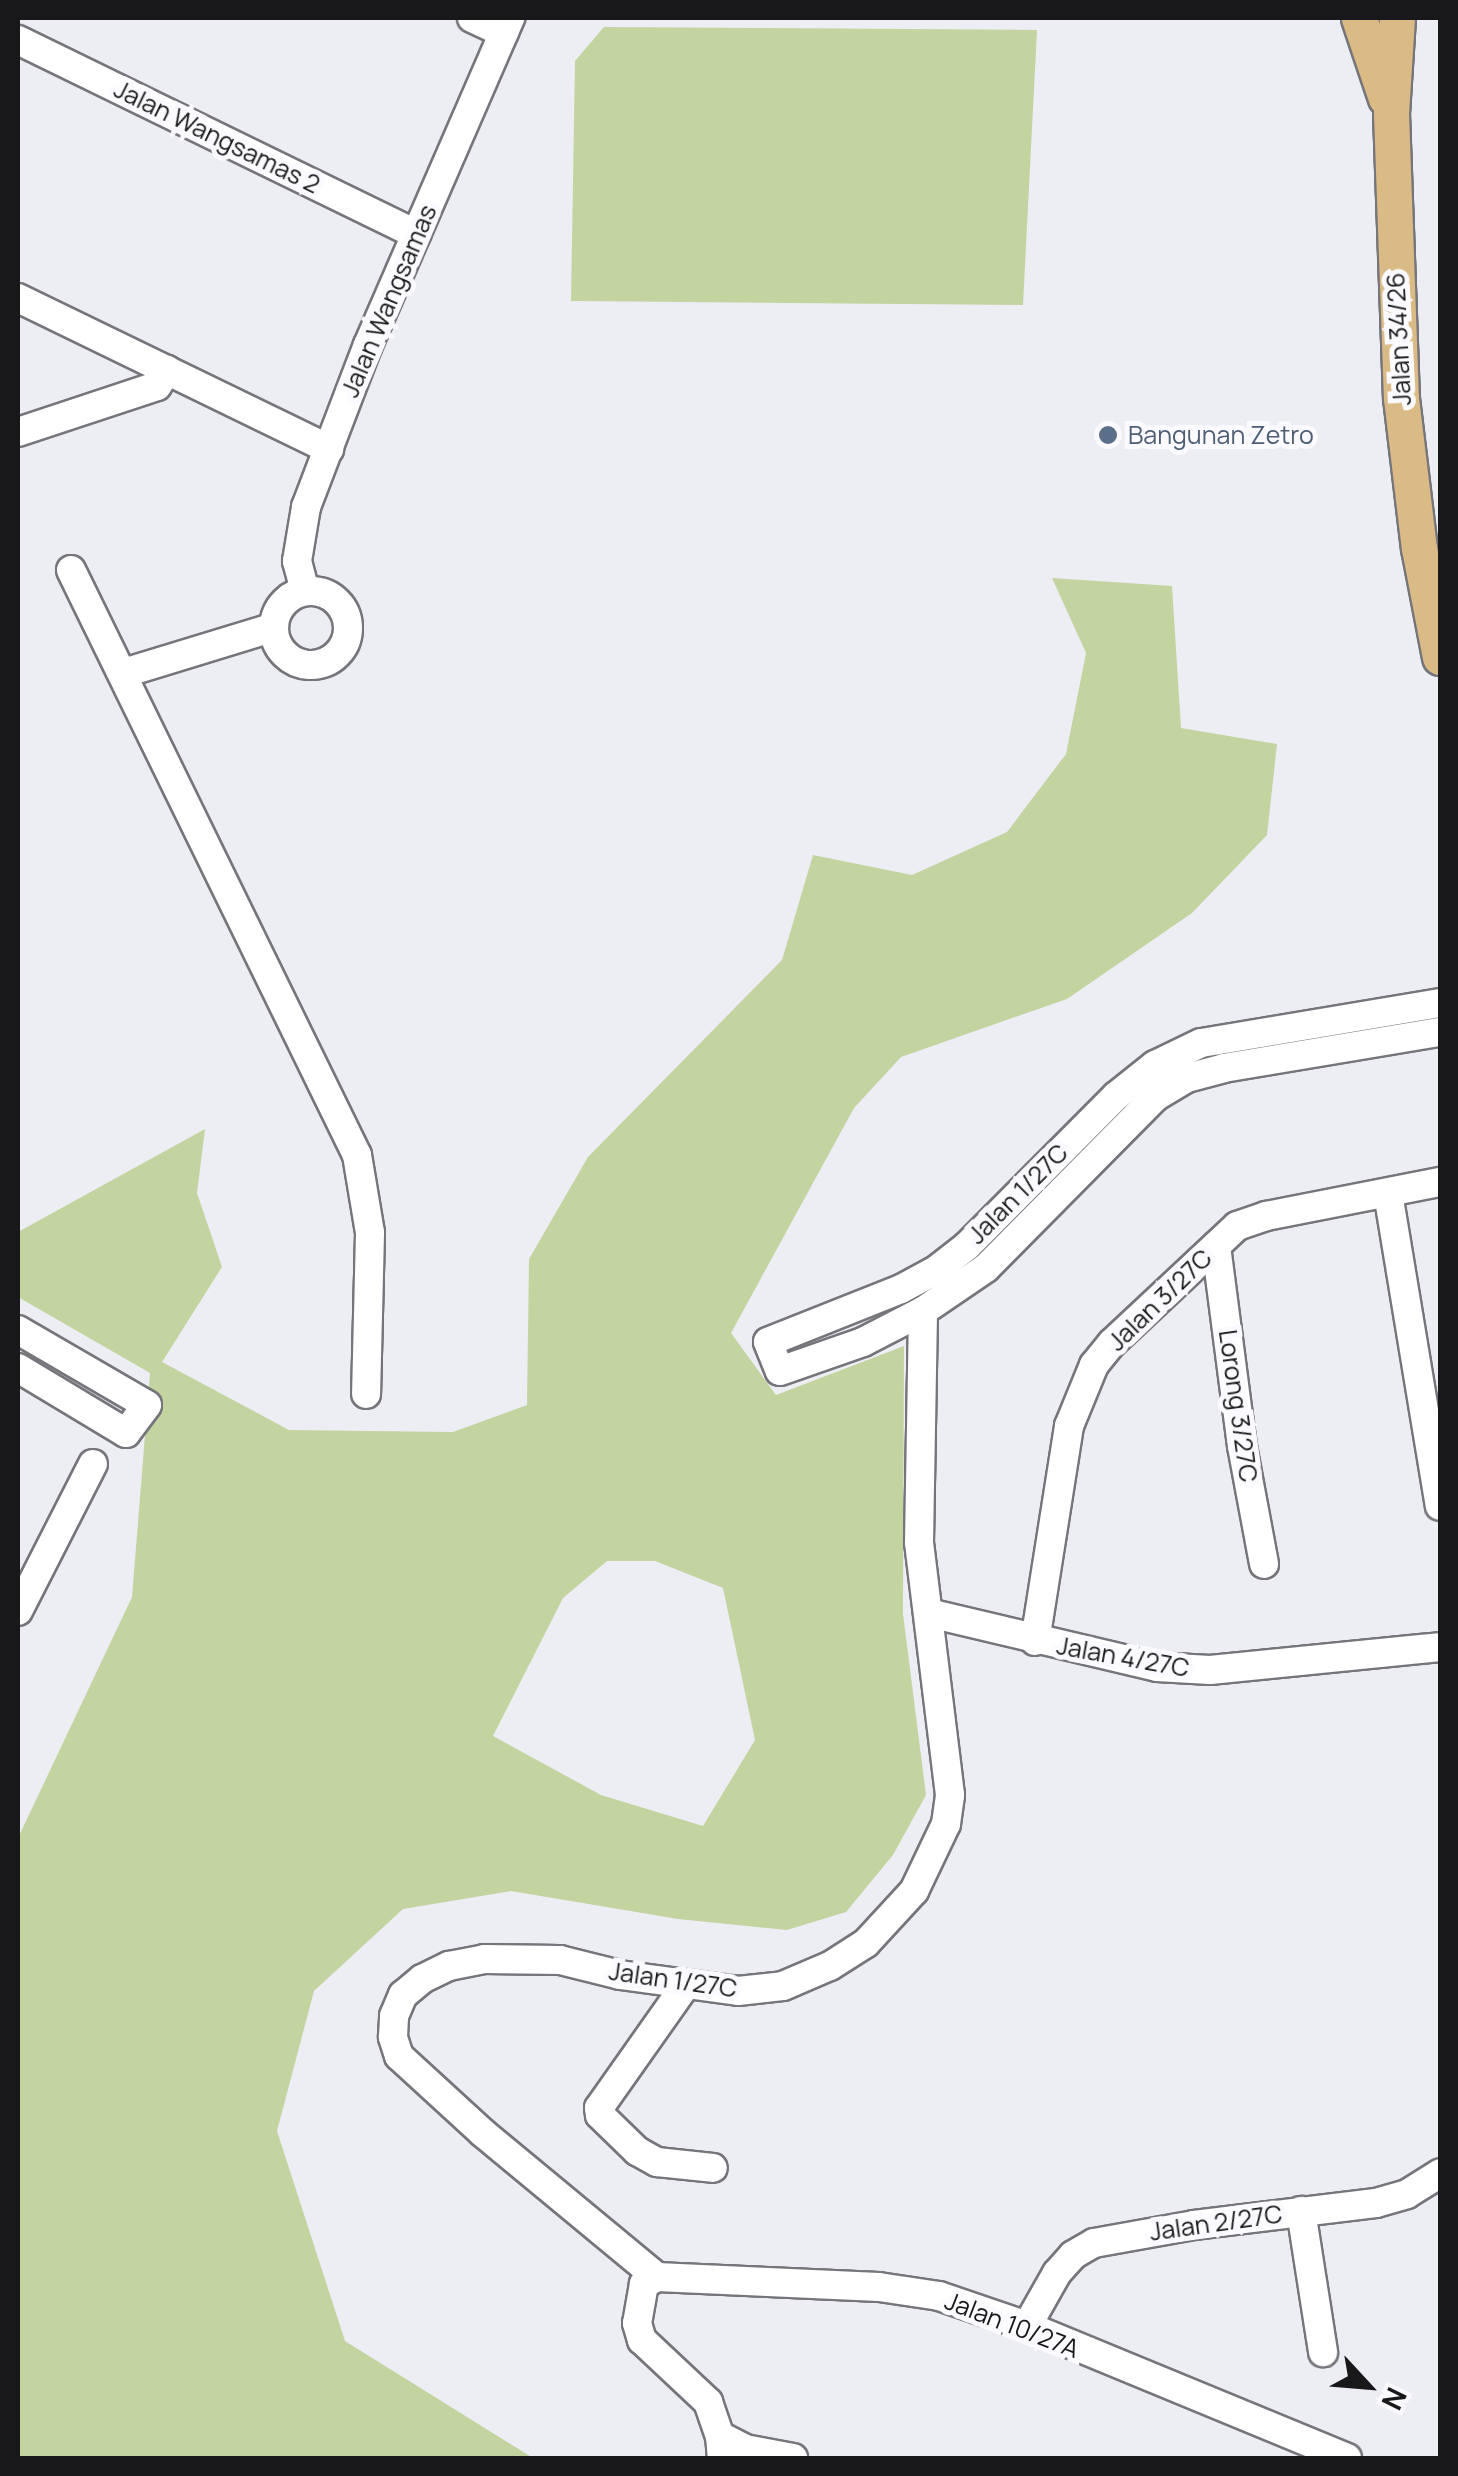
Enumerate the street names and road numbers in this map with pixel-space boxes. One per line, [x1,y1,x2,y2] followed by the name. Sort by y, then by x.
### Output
[109,74,325,200] street label: Jalan Wangsamas 2
[335,200,443,402] street label: Jalan Wangsamas
[1381,272,1417,406] street label: Jalan 34/26
[962,1138,1074,1250] street label: Jalan 1/27C
[1102,1243,1218,1357] street label: Jalan 3/27C
[1212,1328,1264,1484] street label: Lorong 3/27C
[1054,1631,1192,1683] street label: Jalan 4/27C
[607,1956,739,2004] street label: Jalan 1/27C
[1148,2199,1284,2247] street label: Jalan 2/27C
[941,2286,1083,2364] street label: Jalan 10/27A

